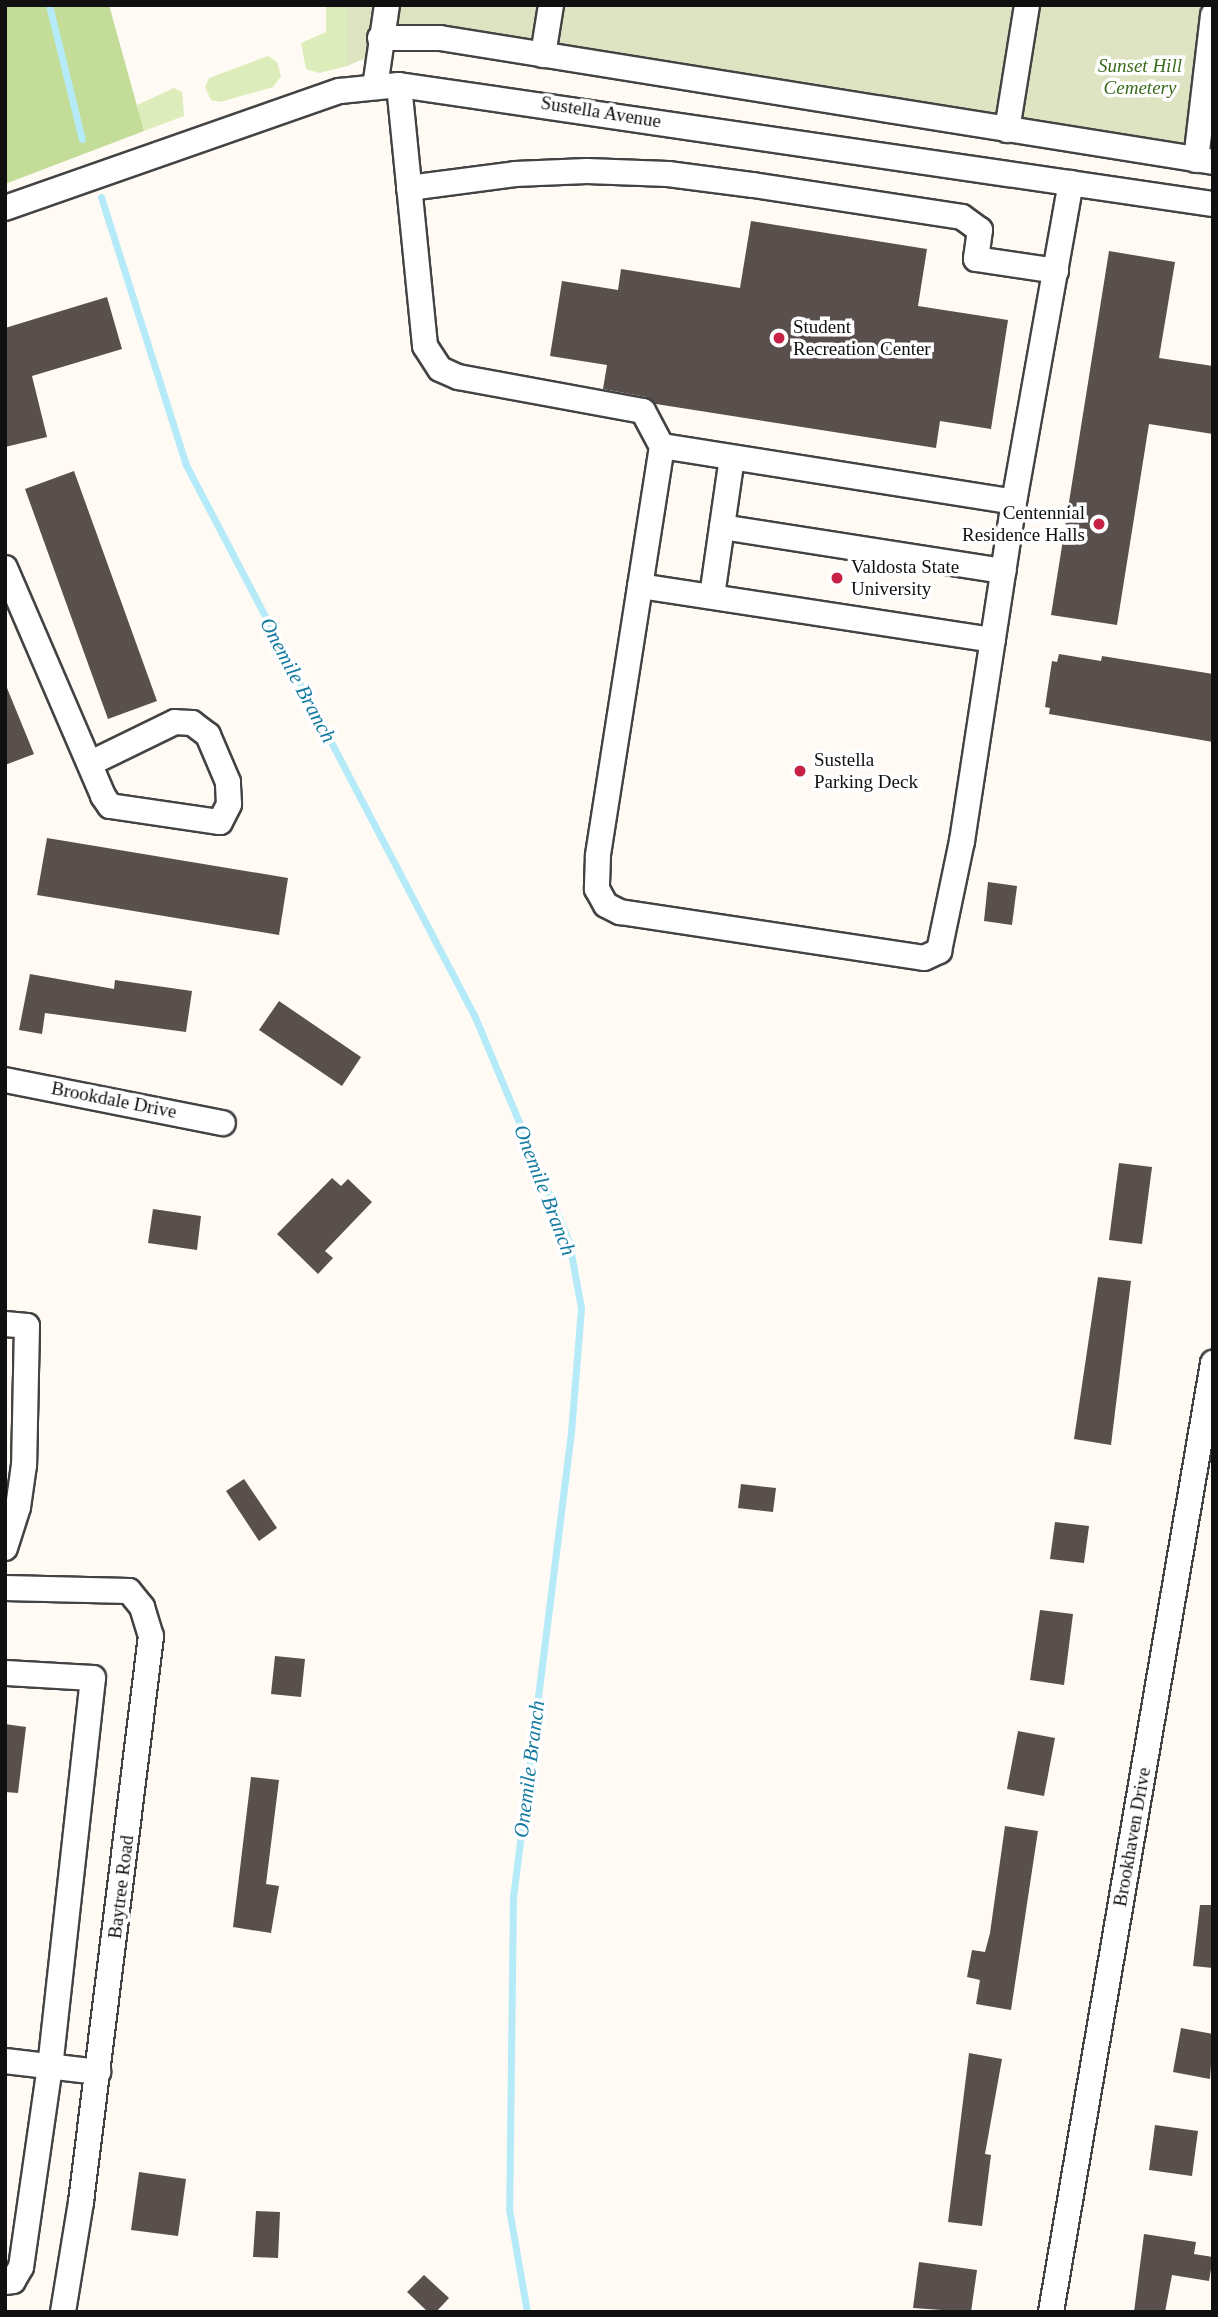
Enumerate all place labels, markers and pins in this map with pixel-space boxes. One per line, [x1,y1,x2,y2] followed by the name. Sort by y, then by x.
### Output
[793,316,931,360] place label: Student Recreation Center
[771,330,787,346] marker: Student Recreation Center
[962,502,1085,546] place label: Centennial Residence Halls
[1091,516,1107,532] marker: Centennial Residence Halls
[851,556,959,600] place label: Valdosta State University
[829,570,845,586] marker: Valdosta State University
[814,749,918,793] place label: Sustella Parking Deck
[792,763,808,779] marker: Sustella Parking Deck

